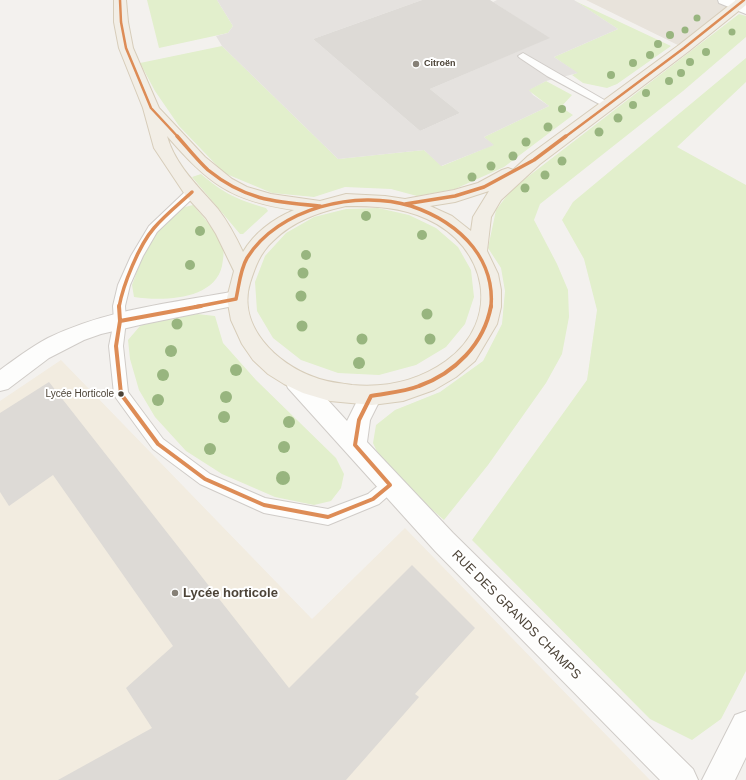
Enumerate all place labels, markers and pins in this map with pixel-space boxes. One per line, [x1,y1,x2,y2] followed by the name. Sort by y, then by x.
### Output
[411,59,421,69] marker: Citroën
[424,59,456,69] place label: Citroën
[45,388,114,400] place label: Lycée Horticole
[116,389,126,399] marker: Lycée Horticole
[183,585,278,601] place label: Lycée horticole
[170,588,180,598] marker: Lycée horticole

